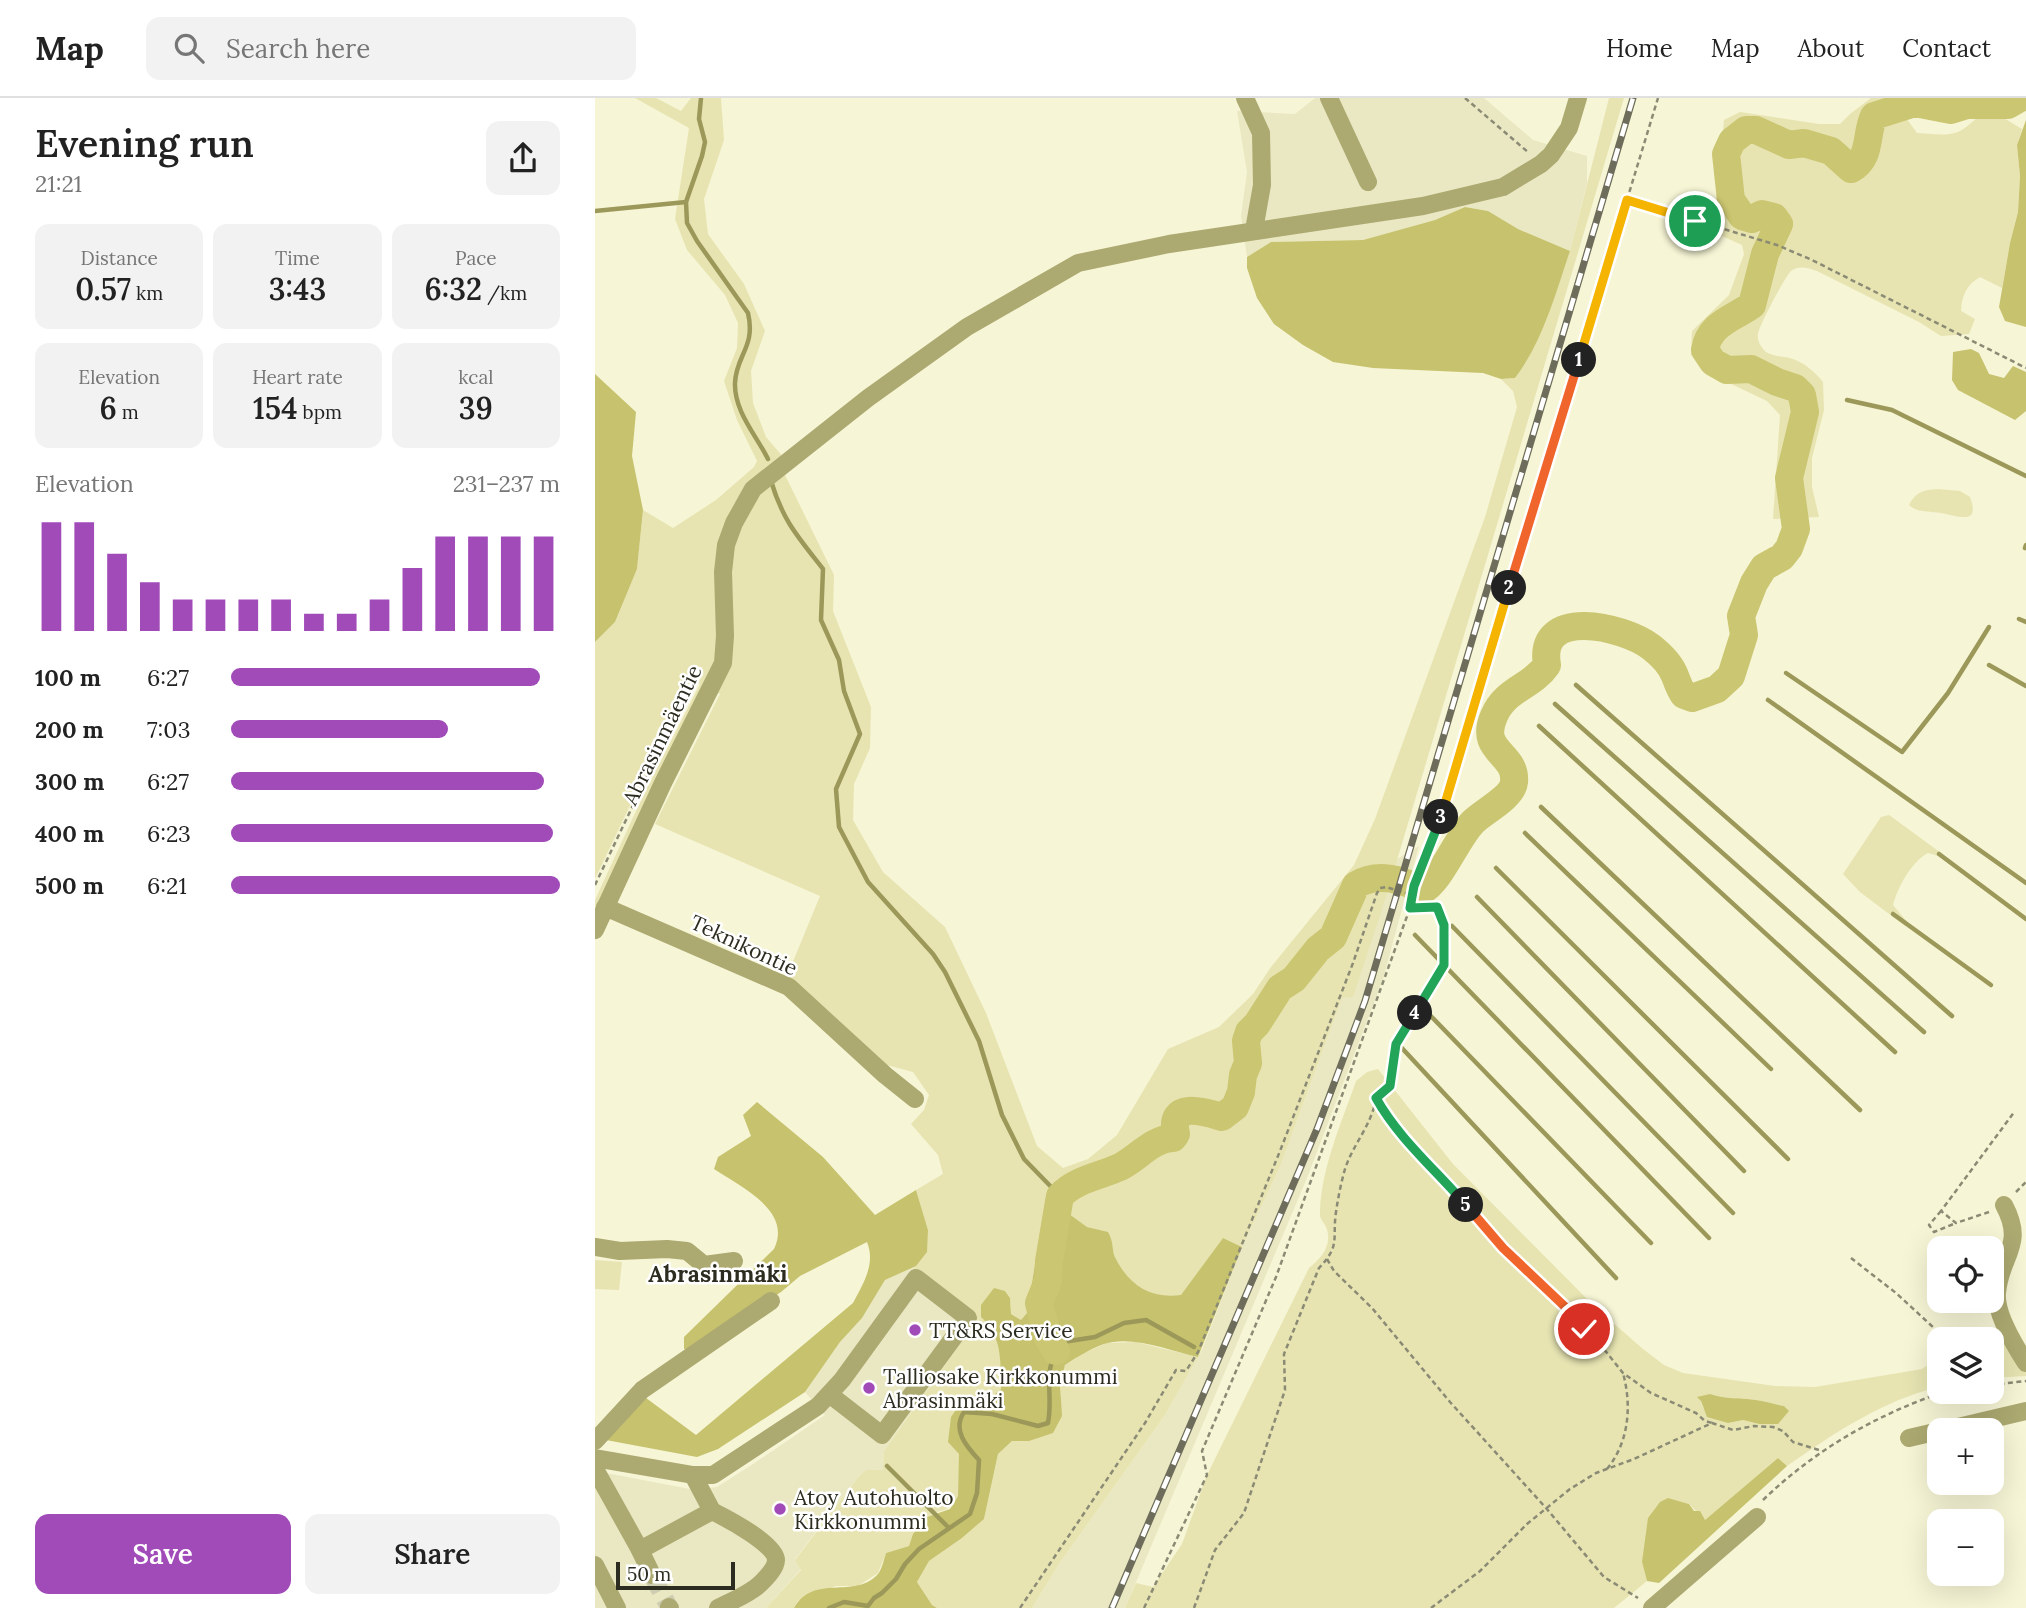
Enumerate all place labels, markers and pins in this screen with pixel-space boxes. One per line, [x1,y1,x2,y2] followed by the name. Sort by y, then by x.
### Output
[1665,191,1725,251] pin
[1562,342,1597,378] pin: 1
[1492,570,1527,606] pin: 2
[1423,800,1459,834] pin: 3
[1397,996,1433,1030] pin: 4
[1449,1188,1483,1222] pin: 5
[1554,1299,1614,1359] pin
[929,1317,1073,1344] place label: TT&RS Service
[907,1322,923,1338] marker: TT&RS Service
[882,1363,1118,1414] place label: Talliosake Kirkkonummi Abrasinmäki
[861,1380,877,1396] marker: Talliosake Kirkkonummi Abrasinmäki
[793,1484,953,1535] place label: Atoy Autohuolto Kirkkonummi
[772,1501,788,1517] marker: Atoy Autohuolto Kirkkonummi

